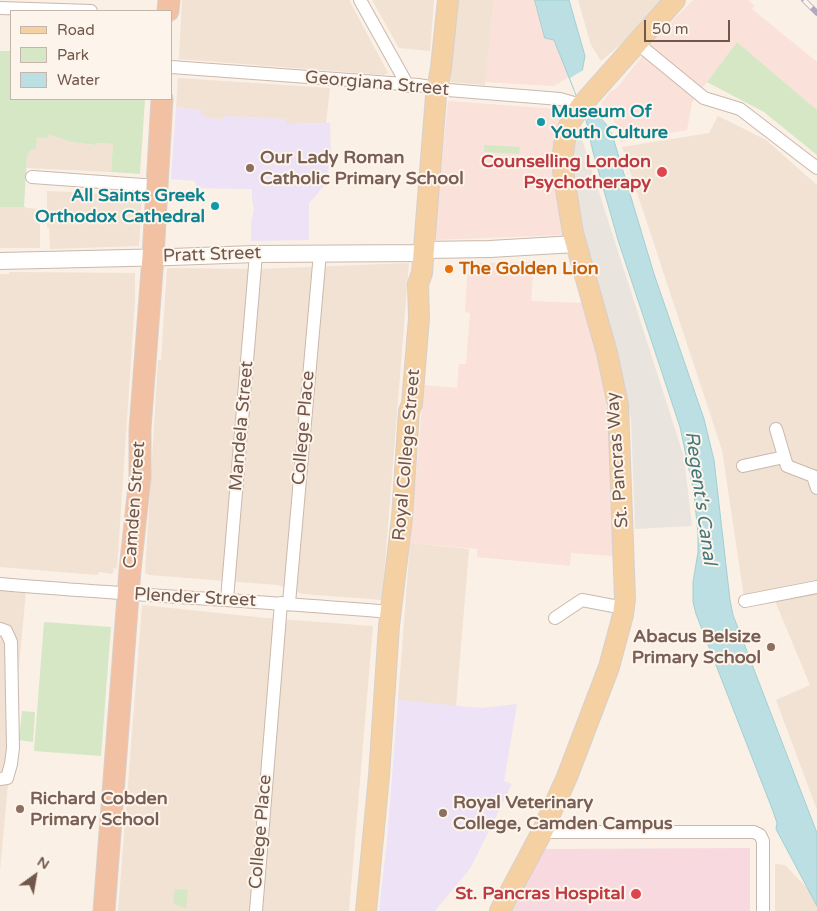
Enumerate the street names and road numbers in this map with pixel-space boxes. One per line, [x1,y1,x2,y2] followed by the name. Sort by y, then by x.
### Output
[304,67,450,101] street label: Georgiana Street
[162,242,262,268] street label: Pratt Street
[226,360,258,492] street label: Mandela Street
[389,368,425,542] street label: Royal College Street
[288,370,320,486] street label: College Place
[602,391,634,529] street label: St. Pancras Way
[120,441,150,569] street label: Camden Street
[133,584,257,612] street label: Plender Street
[245,774,277,890] street label: College Place

